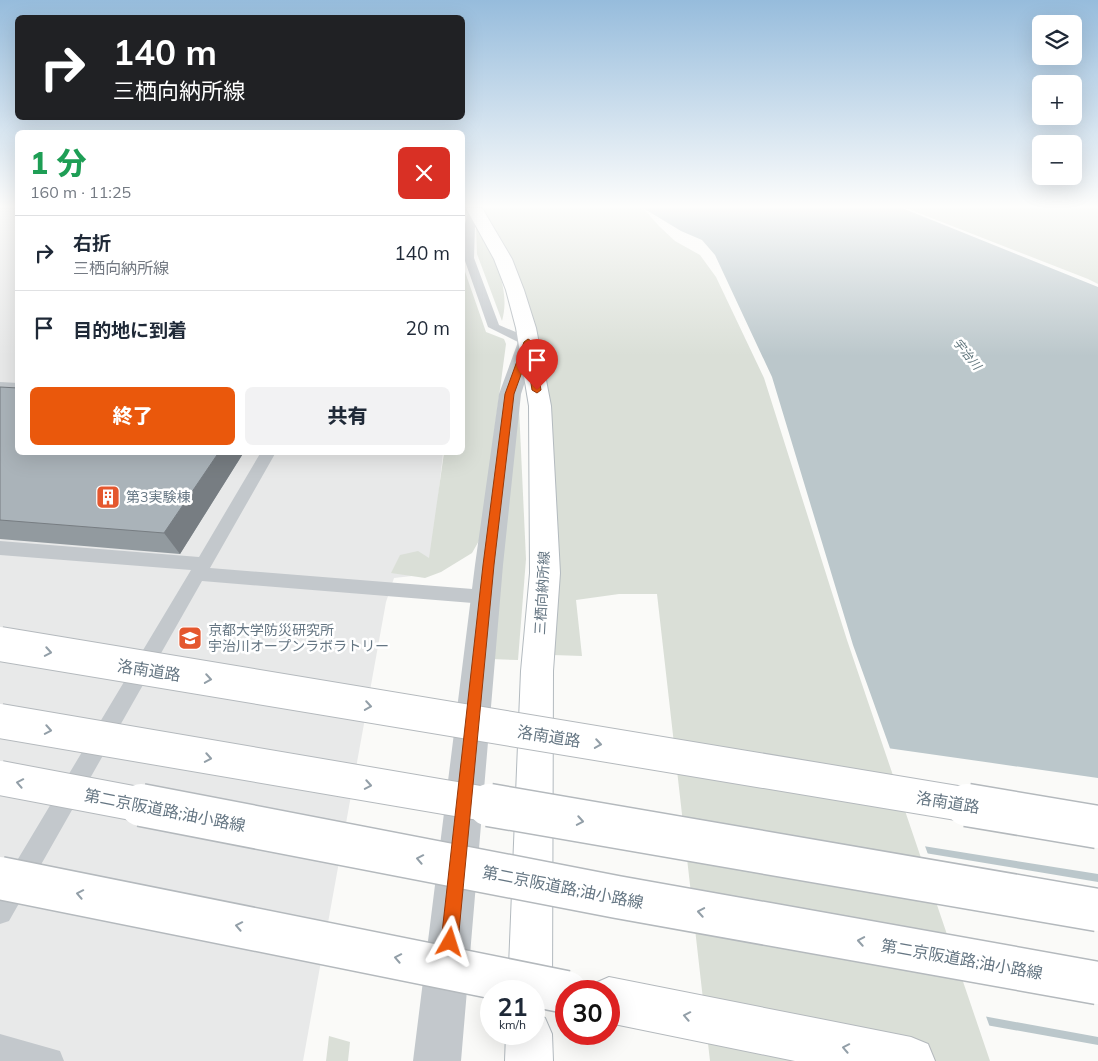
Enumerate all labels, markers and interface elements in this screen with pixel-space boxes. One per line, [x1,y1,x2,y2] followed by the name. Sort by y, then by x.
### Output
[1032,15,1082,185] map controls
[1032,15,1082,65] button: layers
[113,30,217,74] text: 140 m
[30,35,95,100] icon: right
[1032,75,1082,125] button: +
[113,77,245,105] text: 三栖向納所線
[1032,135,1082,185] button: −
[30,144,86,182] text: 1 分
[398,147,450,199] button: close
[30,182,131,202] text: 160 m · 11:25
[73,231,111,255] text: 右折
[30,239,58,267] icon: right
[394,241,450,265] text: 140 m
[73,258,169,278] text: 三栖向納所線
[30,314,58,342] icon: arrive
[406,316,450,340] text: 20 m
[73,318,187,342] text: 目的地に到着
[950,335,986,374] water label: 宇治川
[516,339,558,390] pin
[523,346,551,374] icon: arrive
[30,387,235,445] button: 終了
[245,387,450,445] button: 共有
[95,484,121,510] building icon: 第3実験棟
[126,488,190,506] place label: 第3実験棟
[531,551,553,635] street label: 三栖向納所線
[208,621,389,655] place label: 京都大学防災研究所 宇治川オープンラボラトリー
[177,625,203,651] school or university icon: 京都大学防災研究所 宇治川オープンラボラトリー
[44,647,52,657] one-way arrow
[116,655,182,685] street label: 洛南道路
[204,674,213,684] one-way arrow
[364,700,373,710] one-way arrow
[516,721,582,751] street label: 洛南道路
[44,725,52,735] one-way arrow
[594,738,602,748] one-way arrow
[204,752,212,762] one-way arrow
[16,778,25,788] one-way arrow
[364,779,373,789] one-way arrow
[83,785,247,835] street label: 第二京阪道路;油小路線
[915,787,981,817] street label: 洛南道路
[576,816,585,826] one-way arrow
[416,855,425,865] one-way arrow
[481,862,645,912] street label: 第二京阪道路;油小路線
[75,890,84,900] one-way arrow
[696,907,705,918] one-way arrow
[423,915,475,967] position arrow
[235,922,243,932] one-way arrow
[880,935,1044,983] street label: 第二京阪道路;油小路線
[856,936,865,946] one-way arrow
[394,953,403,964] one-way arrow
[555,980,620,1045] speed limit sign: 30
[497,991,528,1022] text: 21
[682,1011,691,1022] one-way arrow
[499,1017,526,1032] text: km/h
[842,1043,850,1054] one-way arrow

